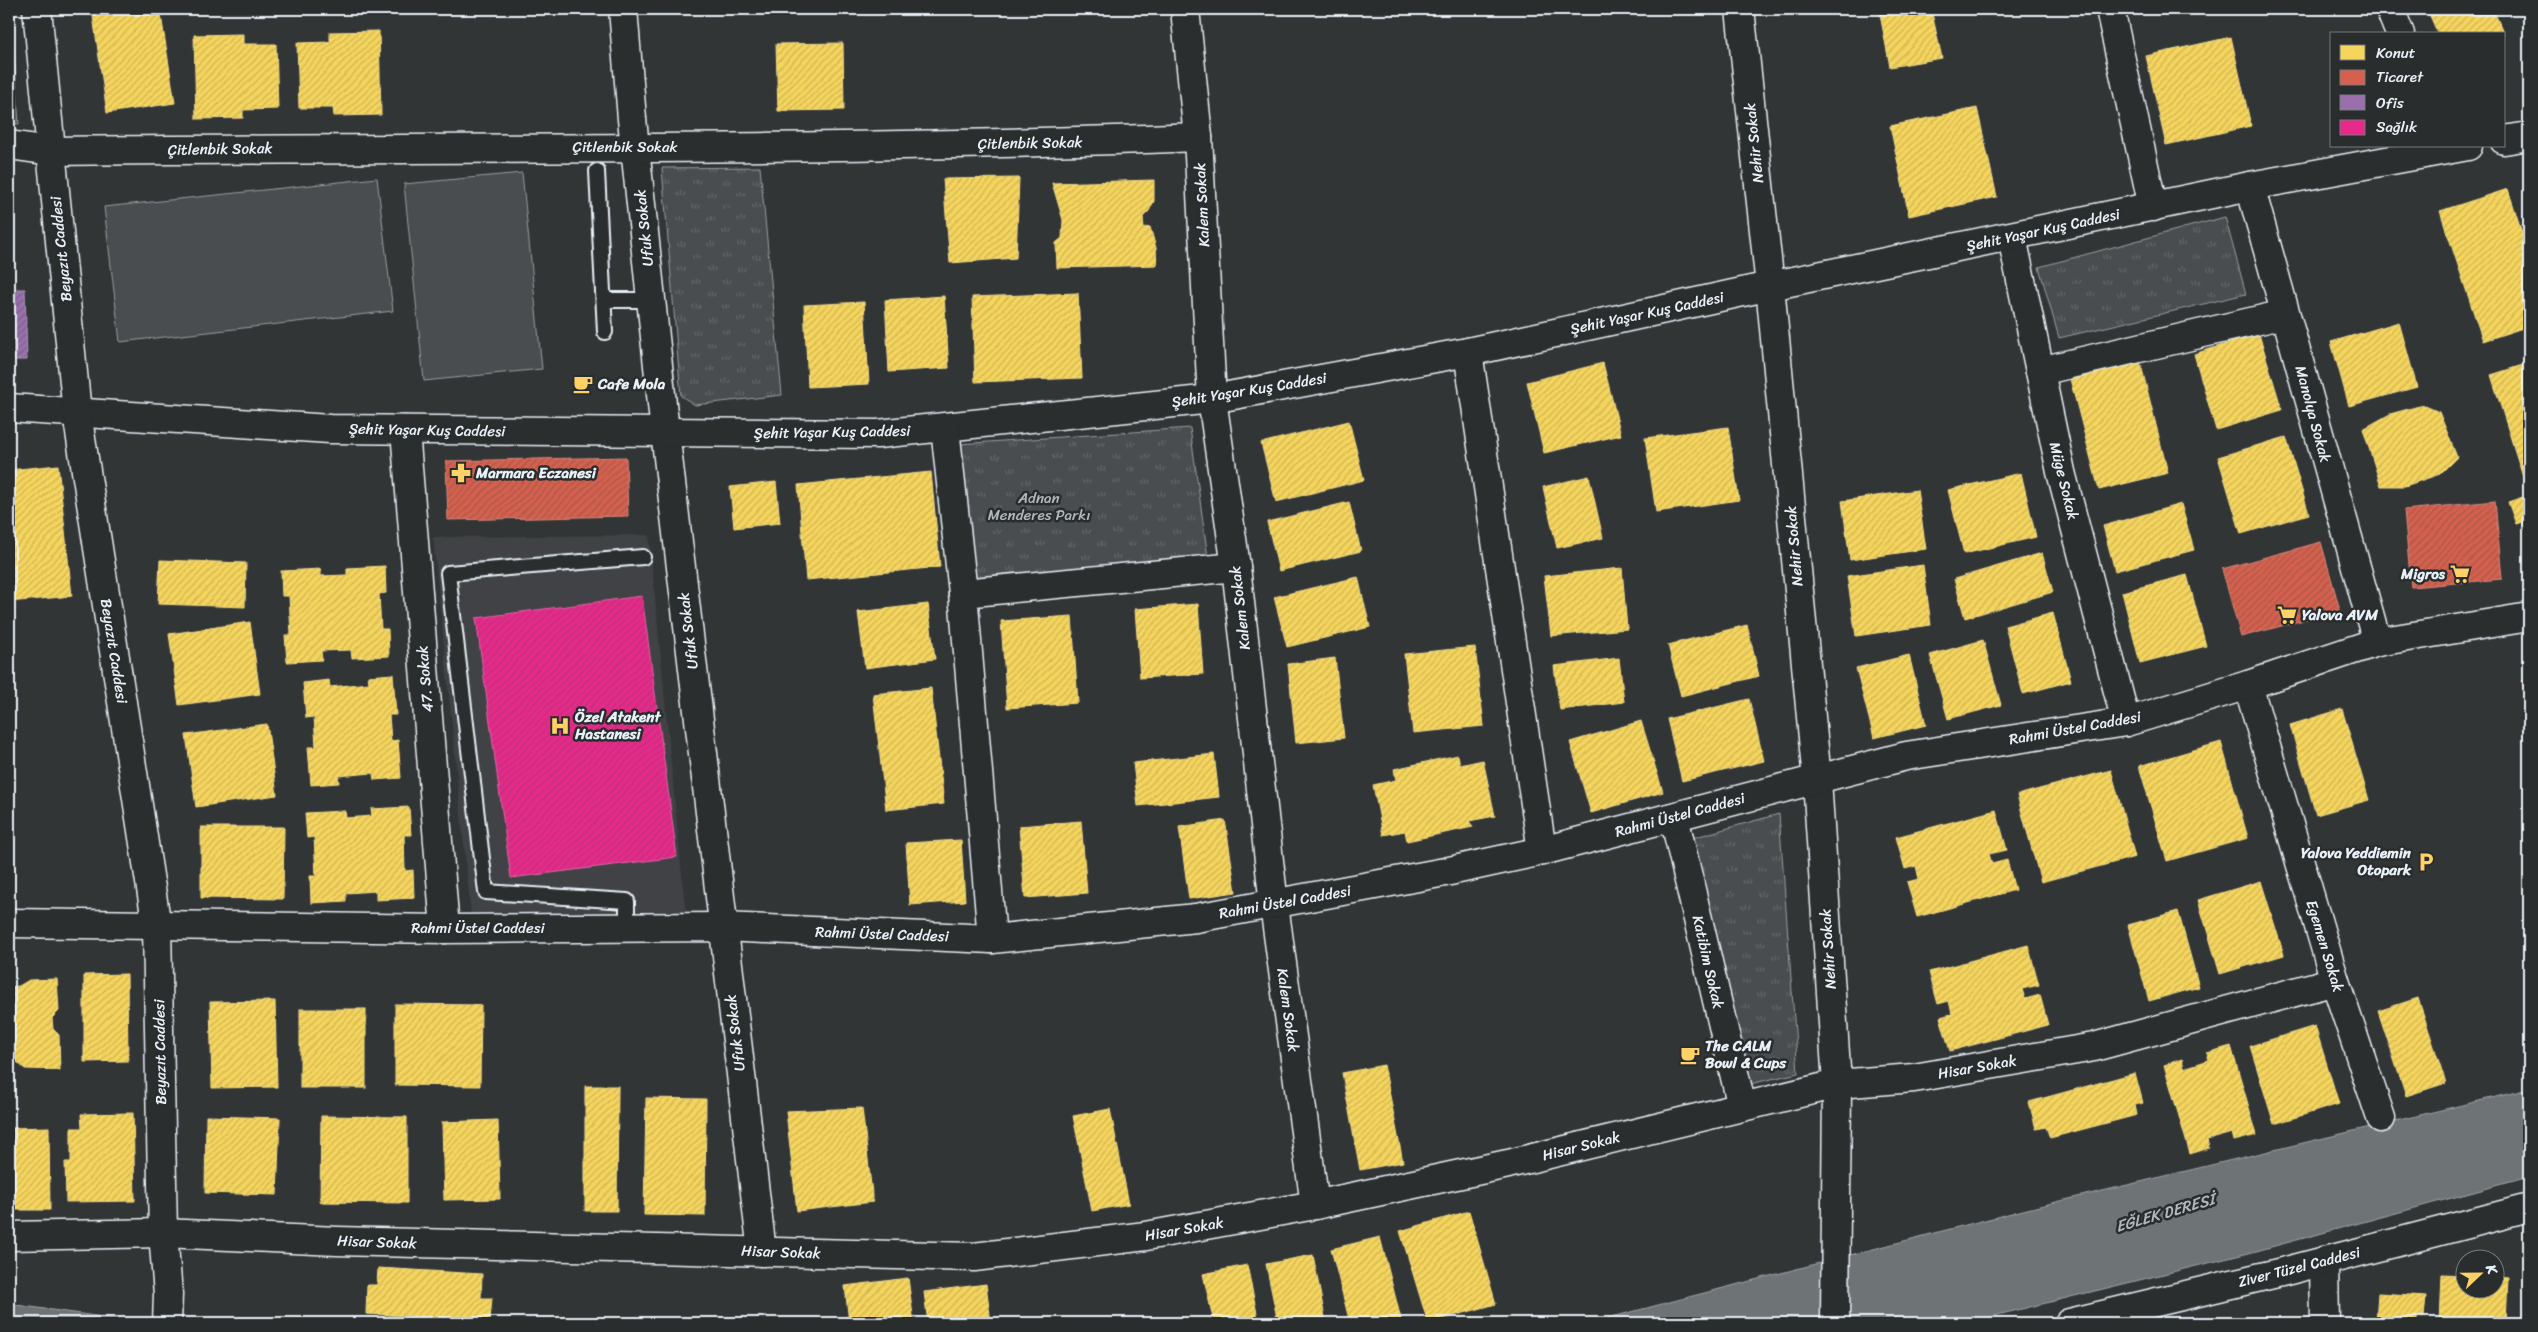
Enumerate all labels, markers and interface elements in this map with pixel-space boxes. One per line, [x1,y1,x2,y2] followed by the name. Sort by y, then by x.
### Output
[2330,32,2506,148] legend
[2376,40,2416,66] text: Konut
[2376,64,2424,90] text: Ticaret
[2376,90,2404,116] text: Ofis
[1737,101,1771,184] street label: Nehir Sokak
[2376,114,2418,140] text: Sağlık
[977,129,1084,157] street label: Çitlenbik Sokak
[573,134,678,160] street label: Çitlenbik Sokak
[167,135,274,163] street label: Çitlenbik Sokak
[1187,161,1217,248] street label: Kalem Sokak
[627,187,661,268] street label: Ufuk Sokak
[42,194,79,303] street label: Beyazıt Caddesi
[1964,201,2123,259] street label: Şehit Yaşar Kuş Caddesi
[1568,284,1727,342] street label: Şehit Yaşar Kuş Caddesi
[2288,363,2338,465] street label: Manolya Sokak
[1170,365,1329,415] street label: Şehit Yaşar Kuş Caddesi
[597,371,666,397] place label: Cafe Mola
[572,373,594,395] cafe icon: Cafe Mola
[349,416,506,444] street label: Şehit Yaşar Kuş Caddesi
[754,418,911,446] street label: Şehit Yaşar Kuş Caddesi
[2042,439,2086,523] street label: Müge Sokak
[475,460,597,486] place label: Marmara Eczanesi
[450,462,472,484] pharmacy icon: Marmara Eczanesi
[988,485,1090,528] park label: Adnan Menderes Parkı
[1777,504,1810,587] street label: Nehir Sokak
[2400,561,2446,587] place label: Migros
[2449,563,2471,585] supermarket icon: Migros
[1222,564,1258,651] street label: Kalem Sokak
[670,590,706,671] street label: Ufuk Sokak
[93,597,135,706] street label: Beyazıt Caddesi
[2302,602,2378,628] place label: Yalova AVM
[2276,604,2298,626] supermarket icon: Yalova AVM
[409,645,441,713] street label: 47. Sokak
[2007,703,2144,752] street label: Rahmi Üstel Caddesi
[574,704,661,747] place label: Özel Atakent Hastanesi
[549,715,571,737] hospital icon: Özel Atakent Hastanesi
[1612,785,1749,845] street label: Rahmi Üstel Caddesi
[2301,840,2412,883] place label: Yalova Yeddiemin Otopark
[2415,851,2437,873] parking icon: Yalova Yeddiemin Otopark
[1217,877,1354,926] street label: Rahmi Üstel Caddesi
[2299,897,2351,995] street label: Egemen Sokak
[1812,907,1844,990] street label: Nehir Sokak
[1685,913,1731,1011] street label: Katibim Sokak
[411,915,546,941] street label: Rahmi Üstel Caddesi
[815,919,950,949] street label: Rahmi Üstel Caddesi
[1269,966,1307,1055] street label: Kalem Sokak
[717,992,753,1073] street label: Ufuk Sokak
[146,998,174,1105] street label: Beyazıt Caddesi
[1705,1033,1787,1076] place label: The CALM Bowl & Cups
[1679,1044,1701,1066] cafe icon: The CALM Bowl & Cups
[1936,1047,2019,1087] street label: Hisar Sokak
[1539,1124,1624,1168] street label: Hisar Sokak
[2112,1183,2222,1241] water label: EĞLEK DERESİ
[1143,1209,1226,1249] street label: Hisar Sokak
[337,1228,418,1256] street label: Hisar Sokak
[741,1238,822,1266] street label: Hisar Sokak
[2235,1239,2364,1295] street label: Ziver Tüzel Caddesi
[2456,1250,2506,1300] north arrow
[2478,1260,2505,1279] text: K

